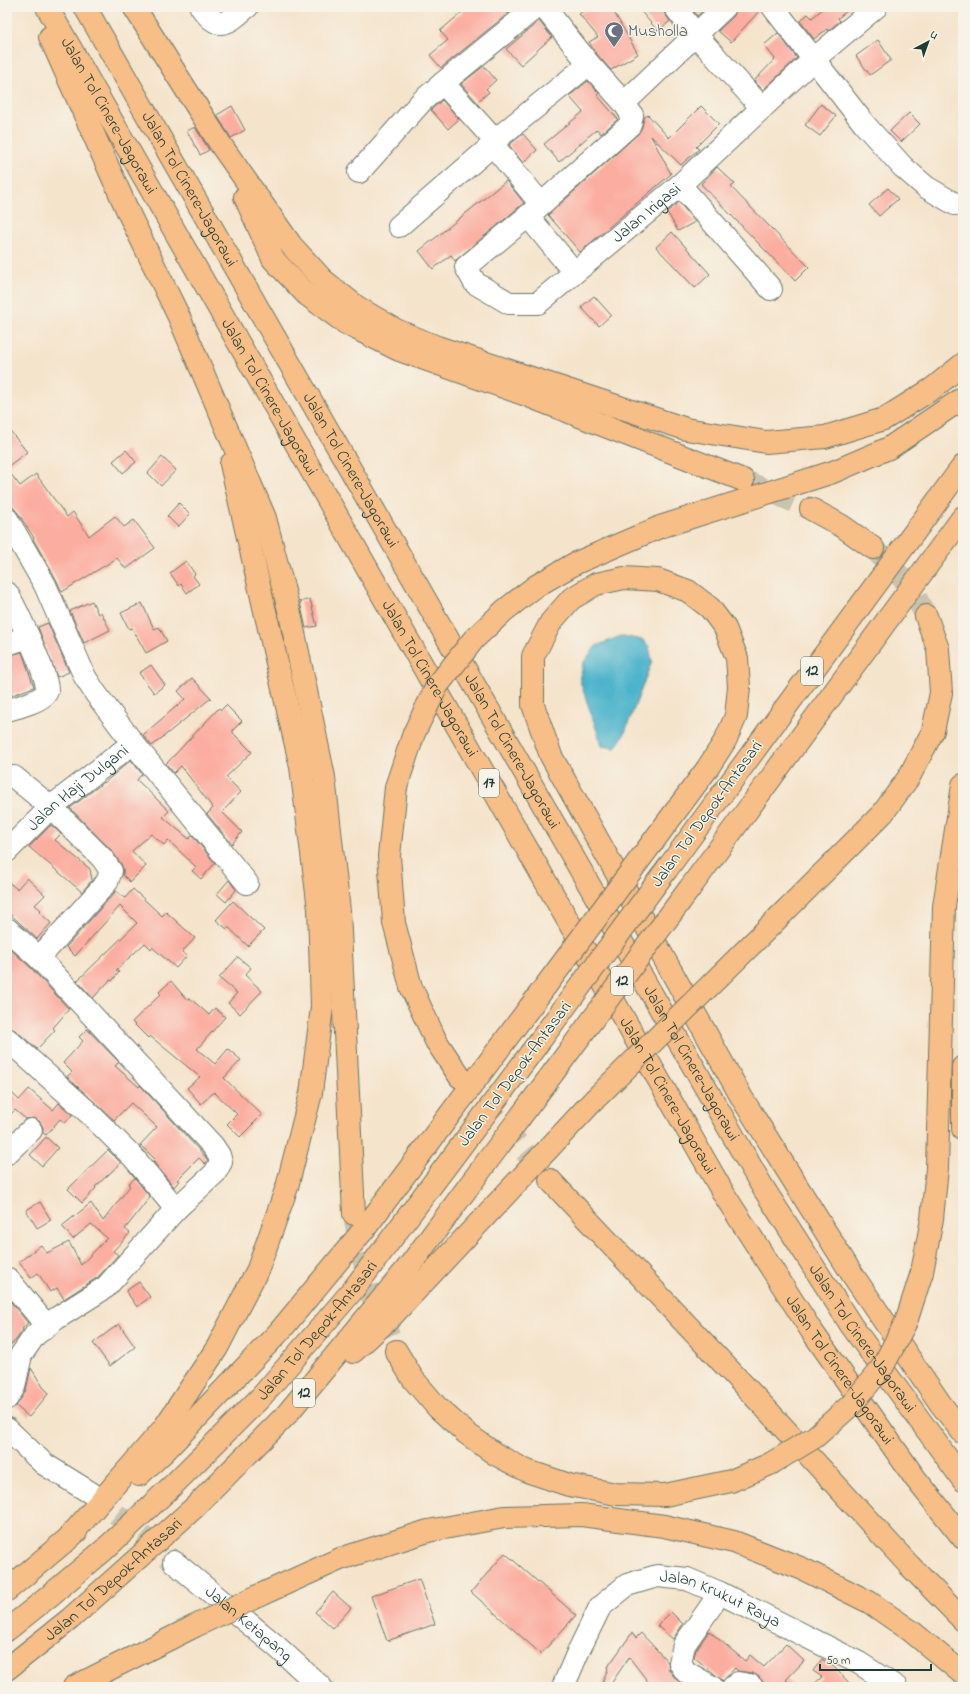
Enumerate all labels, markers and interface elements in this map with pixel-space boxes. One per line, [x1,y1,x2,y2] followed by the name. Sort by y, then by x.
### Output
[628,19,688,44] place label: Musholla
[603,20,625,48] mosque icon: Musholla
[908,22,948,62] north arrow
[926,27,942,44] text: U
[54,32,164,199] street label: Jalan Tol Cinere-Jagorawi
[135,107,244,271] street label: Jalan Tol Cinere–Jagorawi
[606,177,686,249] street label: Jalan Irigasi
[215,314,324,480] street label: Jalan Tol Cinere-Jagorawi
[296,388,405,552] street label: Jalan Tol Cinere–Jagorawi
[375,595,485,762] street label: Jalan Tol Cinere-Jagorawi
[801,657,823,685] road number: 12
[458,669,567,833] street label: Jalan Tol Cinere–Jagorawi
[645,735,769,893] street label: Jalan Tol Depok–Antasari
[21,738,134,837] street label: Jalan Haji Dulgani
[479,769,499,797] road number: 17
[611,967,633,995] road number: 12
[637,981,746,1146] street label: Jalan Tol Cinere–Jagorawi
[452,996,578,1152] street label: Jalan Tol Depok–Antasari
[613,1012,722,1179] street label: Jalan Tol Cinere-Jagorawi
[251,1255,384,1406] street label: Jalan Tol Depok–Antasari
[803,1259,923,1418] street label: Jalan Tol Cinere–Jagorawi
[779,1290,900,1450] street label: Jalan Tol Cinere-Jagorawi
[293,1379,315,1407] road number: 12
[39,1512,188,1647] street label: Jalan Tol Depok–Antasari
[659,1564,785,1634] street label: Jalan Krukut Raya
[200,1580,298,1669] street label: Jalan Ketapang
[820,1646,931,1672] scale bar
[826,1652,850,1670] text: 50 m

